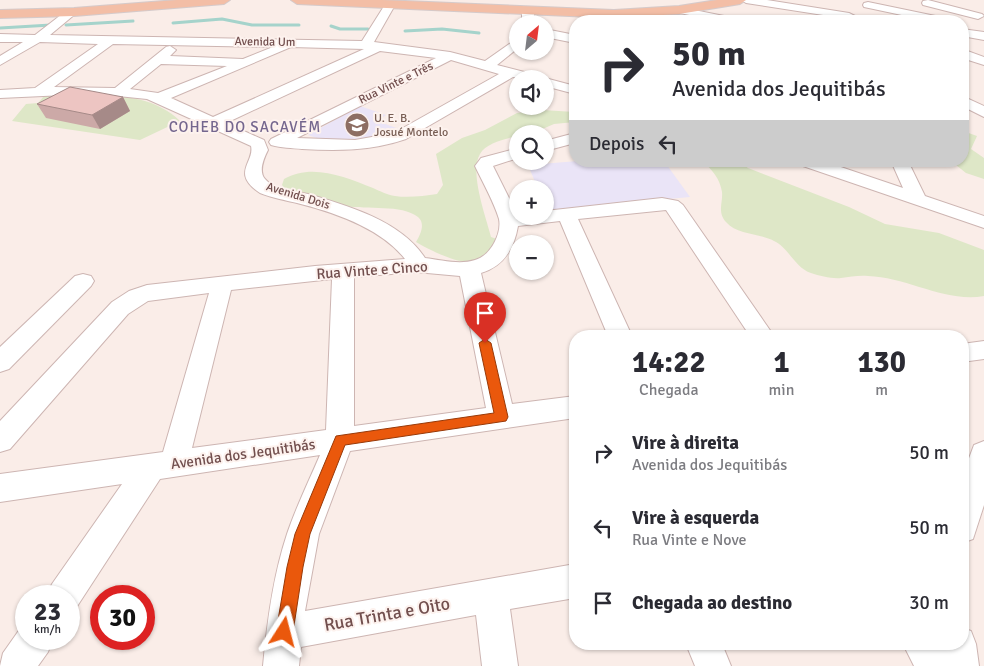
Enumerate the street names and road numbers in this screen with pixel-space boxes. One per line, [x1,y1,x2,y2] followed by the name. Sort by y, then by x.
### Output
[234,34,296,50] street label: Avenida Um
[356,58,436,108] street label: Rua Vinte e Três
[264,179,332,213] street label: Avenida Dois
[316,257,428,283] street label: Rua Vinte e Cinco
[170,435,317,473] street label: Avenida dos Jequitibás
[322,592,452,636] street label: Rua Trinta e Oito

